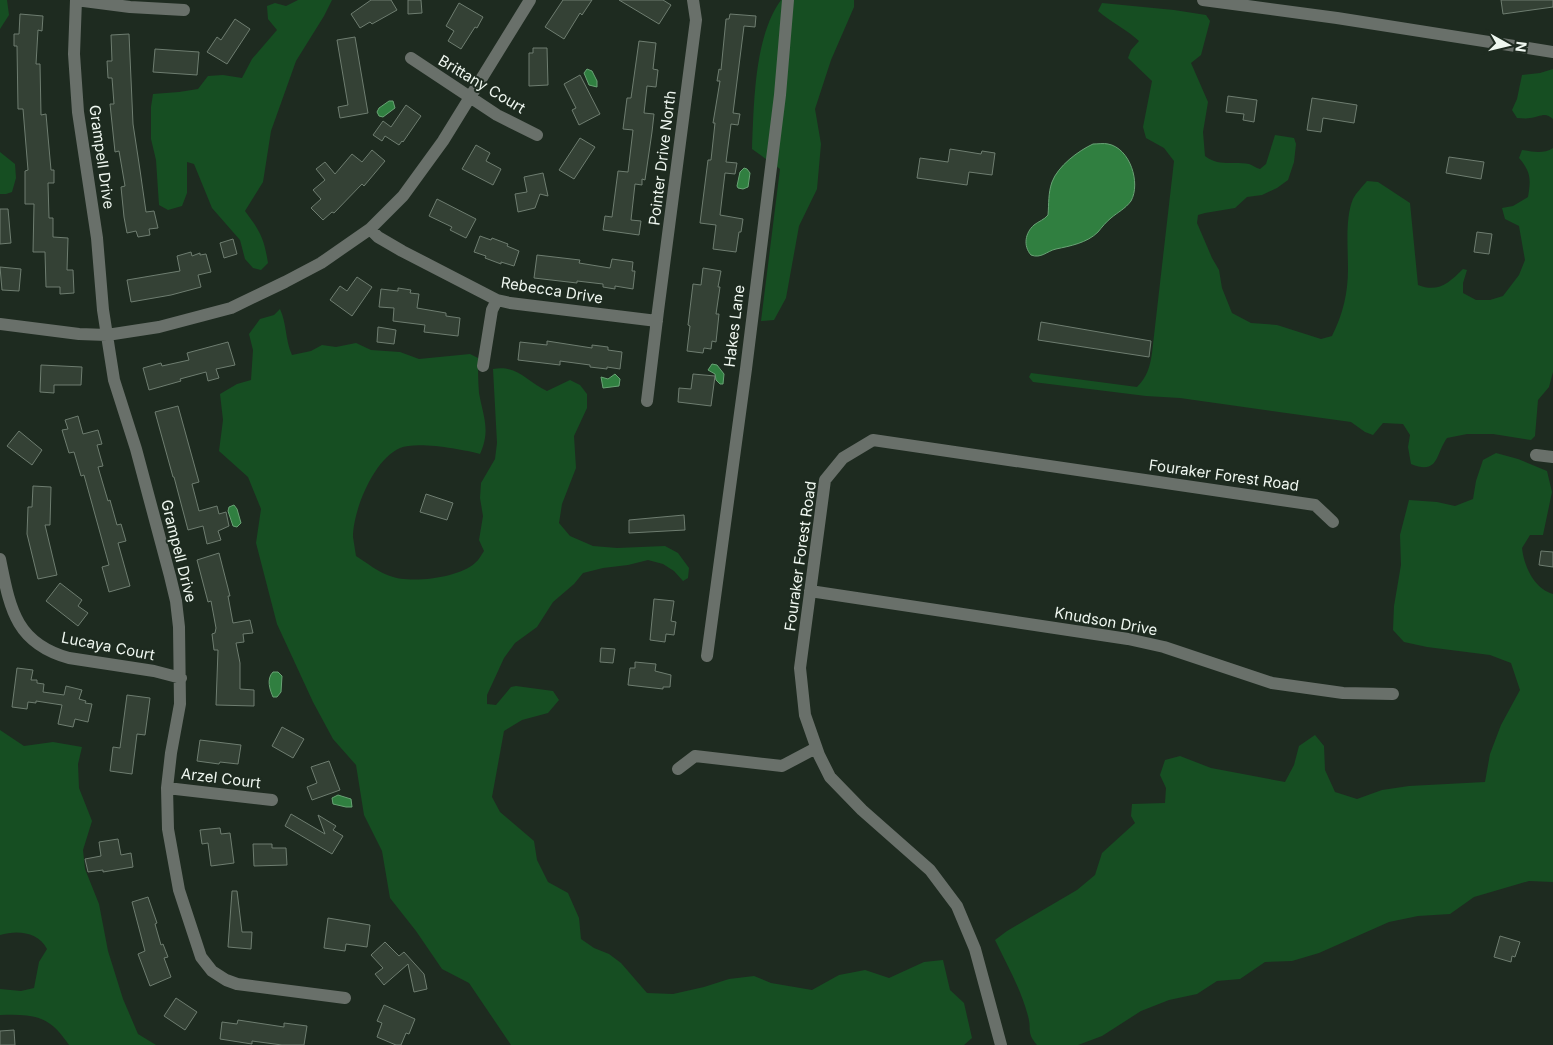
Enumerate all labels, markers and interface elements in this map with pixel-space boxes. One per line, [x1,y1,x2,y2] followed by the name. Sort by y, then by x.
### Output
[1483,20,1533,70] north arrow
[1512,40,1531,53] text: N
[435,51,529,117] street label: Brittany Court
[644,89,680,227] street label: Pointer Drive North
[85,104,119,210] street label: Grampell Drive
[500,273,604,307] street label: Rebecca Drive
[720,284,748,368] street label: Hakes Lane
[1148,455,1300,495] street label: Fouraker Forest Road
[780,480,820,632] street label: Fouraker Forest Road
[157,498,201,604] street label: Grampell Drive
[1053,603,1159,639] street label: Knudson Drive
[60,628,156,664] street label: Lucaya Court
[180,764,262,792] street label: Arzel Court

